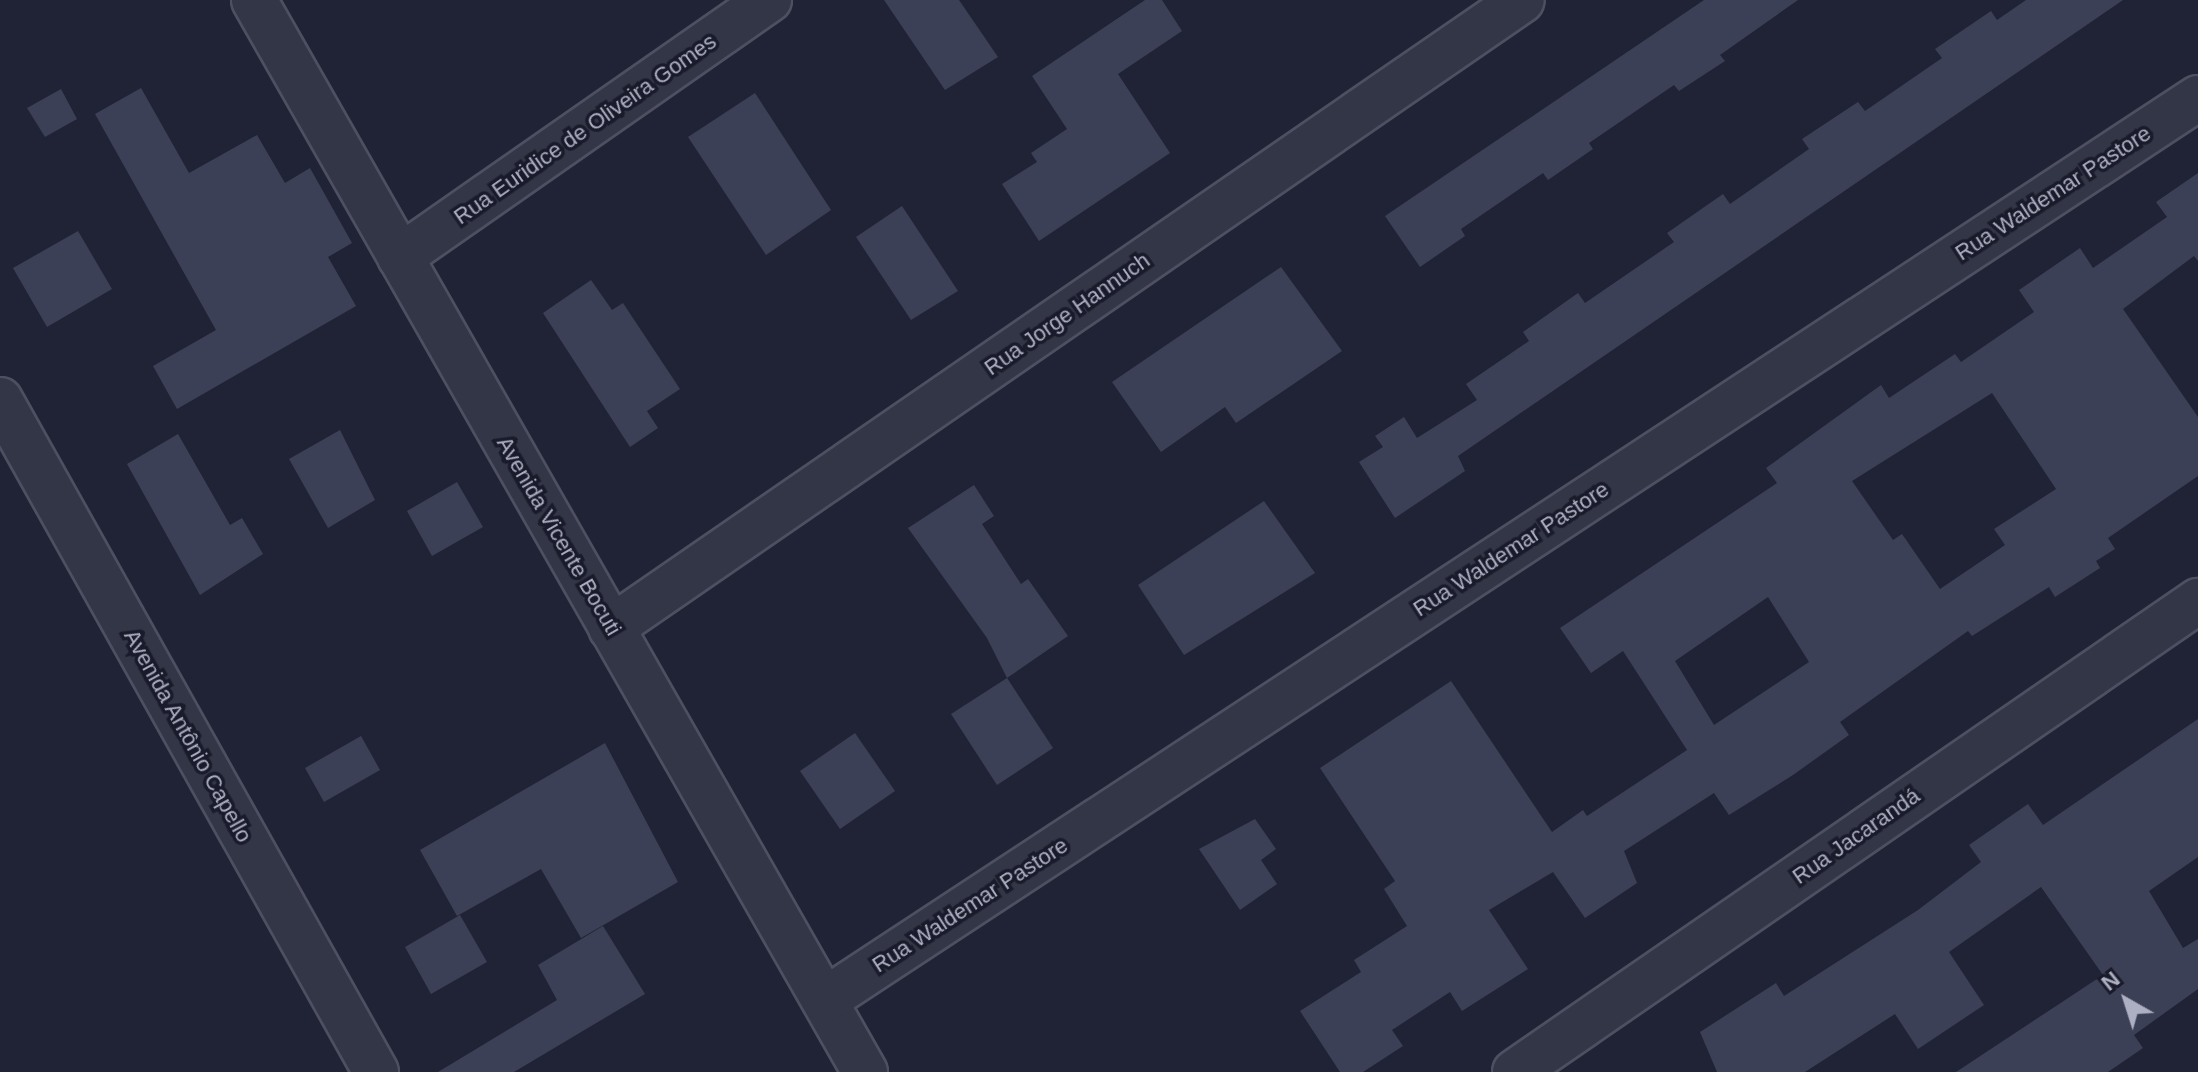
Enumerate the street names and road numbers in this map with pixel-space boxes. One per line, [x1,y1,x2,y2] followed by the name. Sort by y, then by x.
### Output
[449,28,721,230] street label: Rua Euridice de Oliveira Gomes
[1950,120,2156,266] street label: Rua Waldemar Pastore
[979,247,1155,381] street label: Rua Jorge Hannuch
[491,432,627,640] street label: Avenida Vicente Bocuti
[1408,476,1614,622] street label: Rua Waldemar Pastore
[118,624,258,848] street label: Avenida Antônio Capello
[1787,782,1925,890] street label: Rua Jacarandá
[867,832,1073,978] street label: Rua Waldemar Pastore

